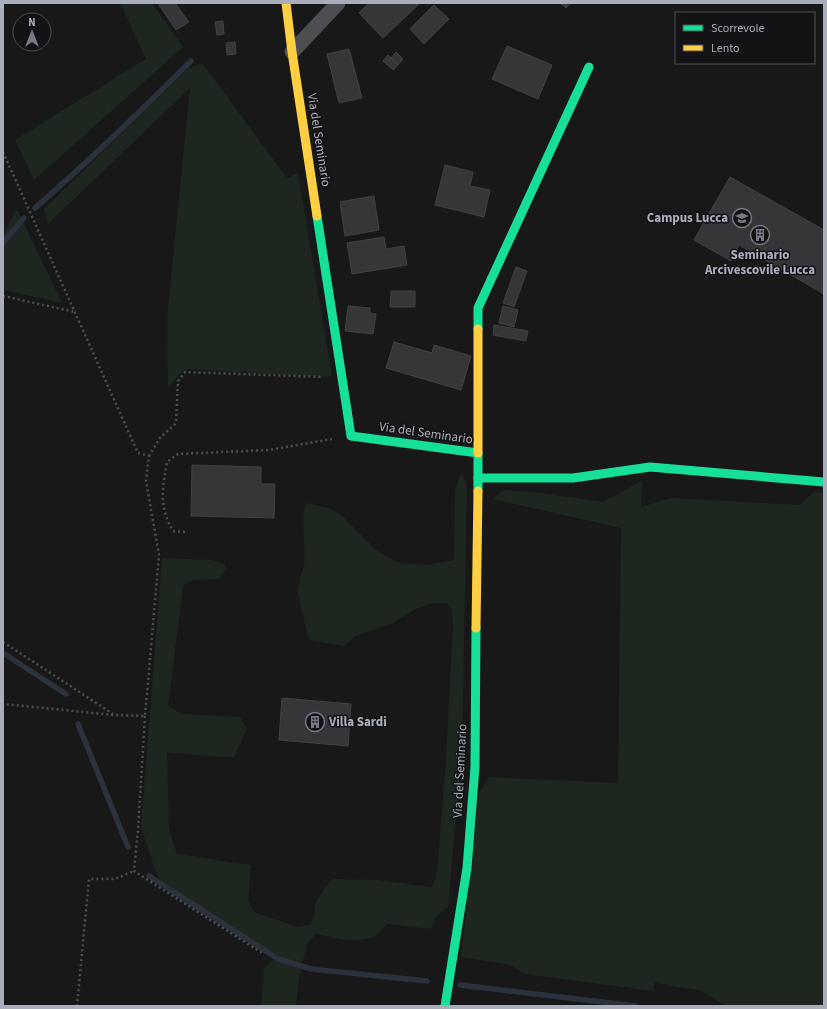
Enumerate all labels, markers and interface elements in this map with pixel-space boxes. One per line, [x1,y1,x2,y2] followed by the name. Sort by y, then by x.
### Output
[12,12,52,52] north arrow
[675,12,815,64] legend
[28,15,36,30] text: N
[711,20,764,37] text: Scorrevole
[711,40,740,57] text: Lento
[303,92,335,188] street label: Via del Seminario
[731,207,753,229] school or university icon: Campus Lucca
[647,209,728,227] place label: Campus Lucca
[749,224,771,246] building icon: Seminario Arcivescovile Lucca
[704,246,815,279] place label: Seminario Arcivescovile Lucca
[378,418,474,448] street label: Via del Seminario
[304,711,326,733] building icon: Villa Sardi
[328,713,387,731] place label: Villa Sardi
[449,723,471,819] street label: Via del Seminario

